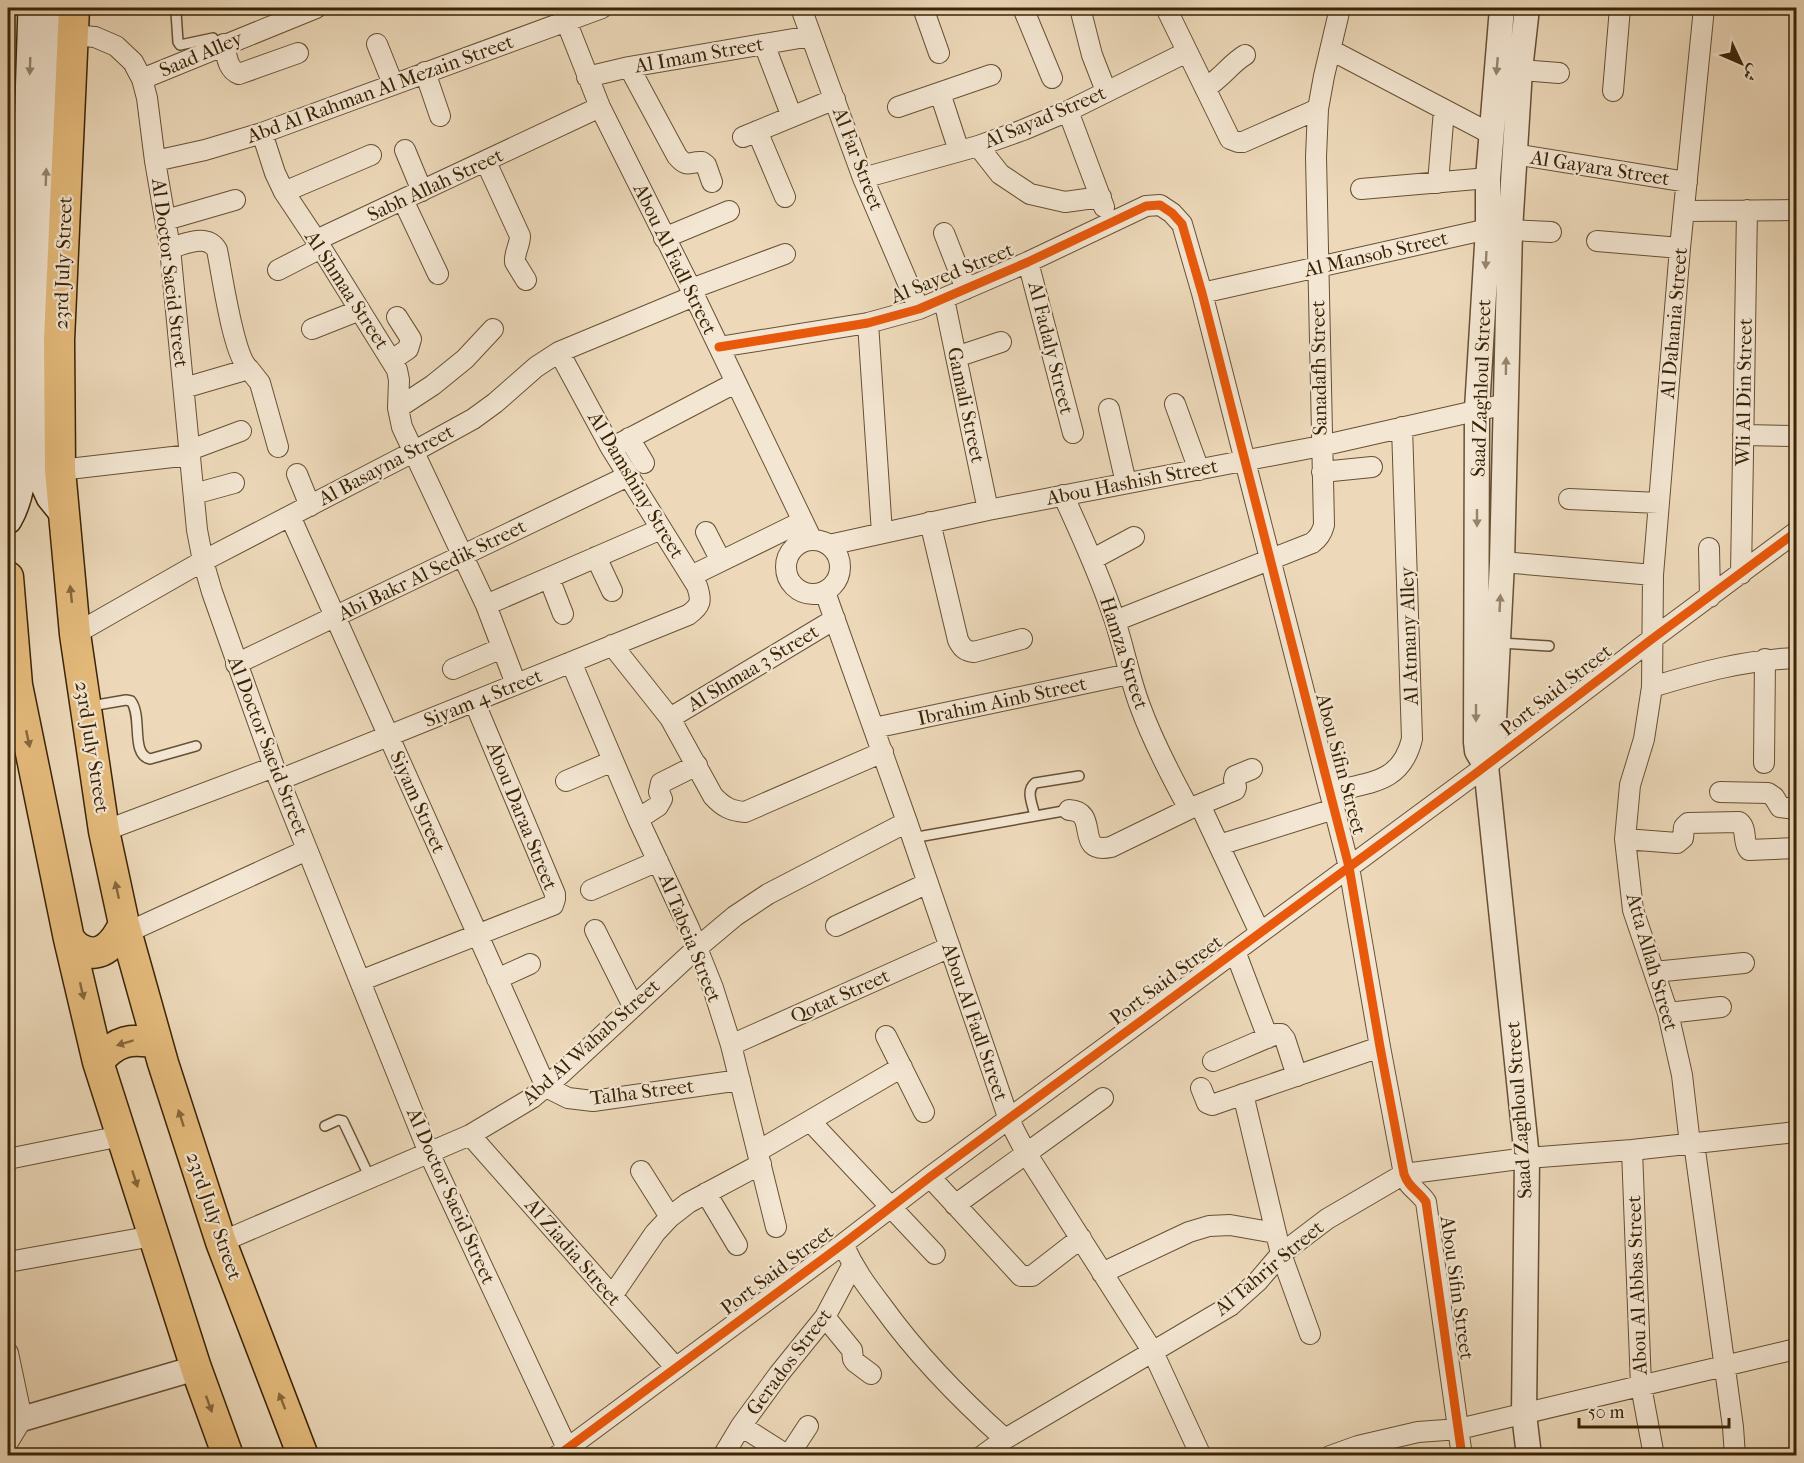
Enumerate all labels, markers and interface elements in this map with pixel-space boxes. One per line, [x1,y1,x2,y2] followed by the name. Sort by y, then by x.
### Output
[156,26,247,82] street label: Saad Alley
[243,30,516,148] street label: Abd Al Rahman Al Mezain Street
[632,32,765,78] street label: Al Imam Street
[1711,33,1771,93] north arrow
[26,56,35,75] one-way arrow
[1492,56,1502,75] one-way arrow
[1739,61,1764,85] text: ش
[980,81,1109,153] street label: Al Sayad Street
[828,103,888,214] street label: Al Far Street
[364,144,506,226] street label: Sabh Allah Street
[1528,146,1671,190] street label: Al Gayara Street
[42,167,51,186] one-way arrow
[147,176,193,369] street label: Al Doctor Saeid Street
[628,179,722,338] street label: Abou Al Fadl Street
[49,196,77,330] street label: 23rd July Street
[300,226,394,354] street label: Al Shmaa Street
[1301,226,1450,282] street label: Al Mansob Street
[886,238,1017,308] street label: Al Sayed Street
[1656,246,1692,401] street label: Al Dahania Street
[1481,251,1491,270] one-way arrow
[1023,278,1079,417] street label: Al Fadaly Street
[1466,299,1496,477] street label: Saad Zaghloul Street
[1306,300,1332,436] street label: Sanadafh Street
[1731,318,1757,467] street label: Wli Al Din Street
[943,345,989,465] street label: Gamali Street
[1502,357,1511,376] one-way arrow
[583,407,689,563] street label: Al Damshiny Street
[314,420,458,511] street label: Al Basayna Street
[1043,454,1220,510] street label: Abou Hashish Street
[1472,509,1482,528] one-way arrow
[333,514,530,626] street label: Abi Bakr Al Sedik Street
[1395,565,1423,707] street label: Al Atmany Alley
[66,584,76,603] one-way arrow
[1095,594,1153,712] street label: Hamza Street
[1495,594,1504,613] one-way arrow
[682,620,823,717] street label: Al Shmaa 3 Street
[1496,639,1616,741] street label: Port Said Street
[223,652,313,839] street label: Al Doctor Saeid Street
[421,664,545,732] street label: Siyam 4 Street
[916,672,1088,730] street label: Ibrahim Ainb Street
[70,679,114,815] street label: 23rd July Street
[1311,690,1371,837] street label: Abou Sifin Street
[1471,704,1481,723] one-way arrow
[24,730,34,748] one-way arrow
[481,738,562,893] street label: Abou Daraa Street
[385,747,451,857] street label: Siyam Street
[653,870,726,1006] street label: Al Tabeia Street
[112,881,121,900] one-way arrow
[1621,890,1683,1034] street label: Atta Allah Street
[1105,930,1227,1030] street label: Port Said Street
[937,939,1013,1104] street label: Abou Al Fadl Street
[787,964,893,1028] street label: Qotat Street
[517,974,664,1110] street label: Abd Al Wahab Street
[77,982,87,1001] one-way arrow
[1501,1020,1537,1200] street label: Saad Zaghloul Street
[116,1039,134,1048] one-way arrow
[589,1074,695,1110] street label: Talha Street
[401,1104,500,1288] street label: Al Doctor Saeid Street
[176,1109,185,1127] one-way arrow
[181,1149,247,1283] street label: 23rd July Street
[131,1170,140,1188] one-way arrow
[520,1193,626,1310] street label: Al Ziadia Street
[1622,1195,1652,1376] street label: Abou Al Abbas Street
[1435,1214,1478,1361] street label: Abou Sifin Street
[1209,1216,1328,1321] street label: Al Tahrir Street
[716,1220,838,1320] street label: Port Said Street
[742,1304,836,1420] street label: Gerados Street
[1579,1391,1729,1429] scale bar
[276,1392,286,1410] one-way arrow
[205,1395,214,1413] one-way arrow
[1588,1402,1625,1423] text: 50 m

